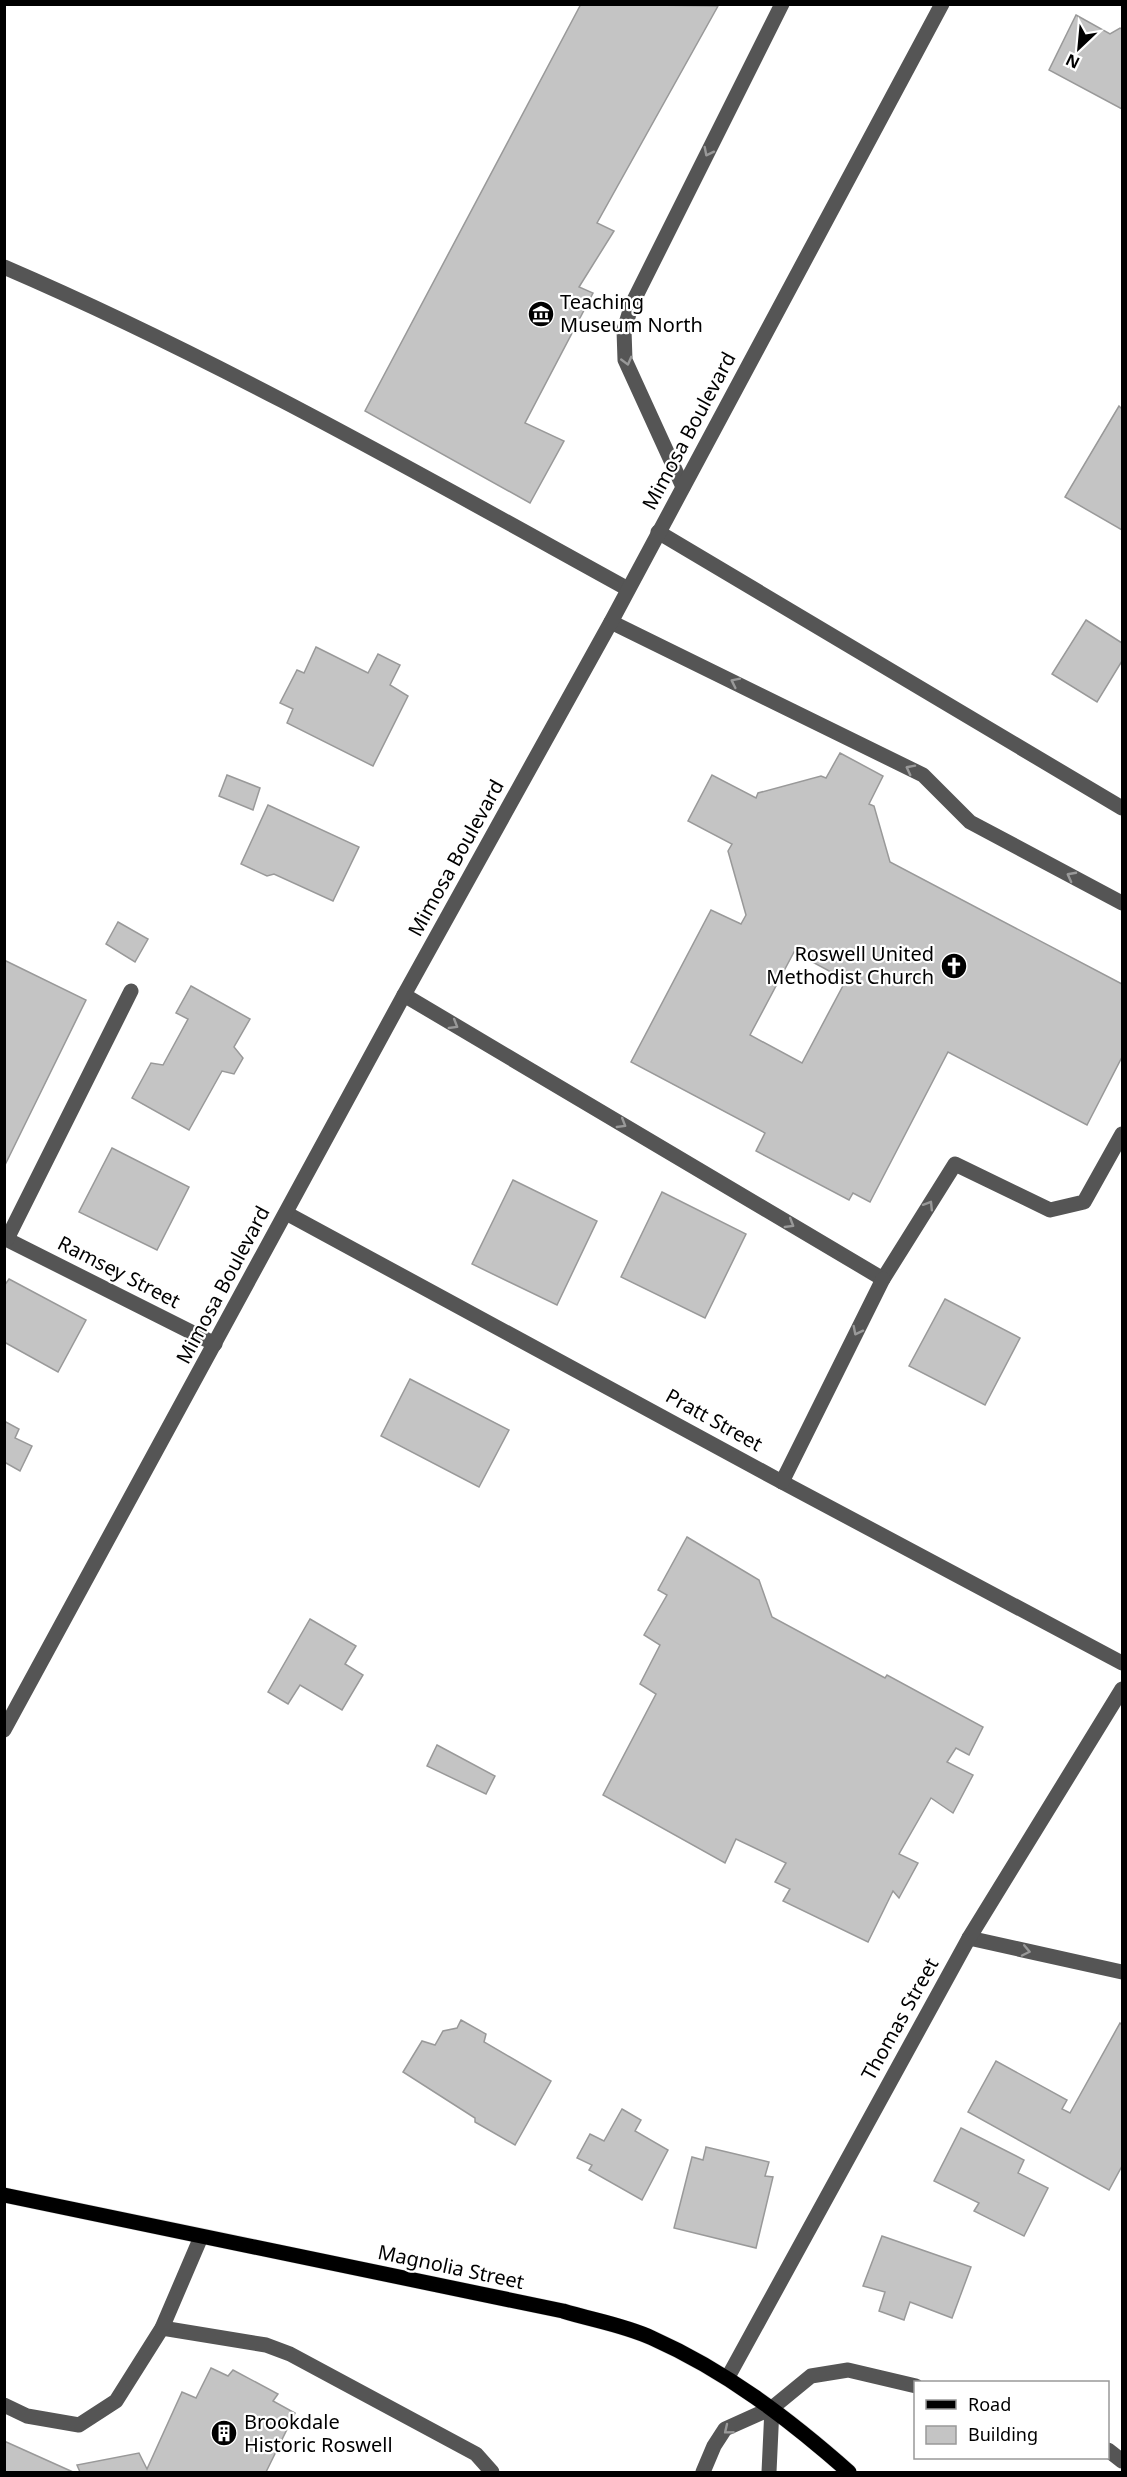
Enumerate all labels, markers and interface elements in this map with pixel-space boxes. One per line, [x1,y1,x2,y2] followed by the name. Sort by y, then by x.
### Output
[1049,18,1109,78] north arrow
[1062,49,1083,74] text: N
[704,146,715,157] one-way arrow
[560,288,703,338] place label: Teaching Museum North
[526,299,556,329] museum icon: Teaching Museum North
[636,347,742,514] street label: Mimosa Boulevard
[620,356,633,366] one-way arrow
[731,678,742,690] one-way arrow
[906,765,916,776] one-way arrow
[401,775,510,941] street label: Mimosa Boulevard
[1066,872,1077,883] one-way arrow
[766,940,934,990] place label: Roswell United Methodist Church
[939,951,969,981] church icon: Roswell United Methodist Church
[448,1018,458,1029] one-way arrow
[616,1117,626,1129] one-way arrow
[170,1201,276,1368] street label: Mimosa Boulevard
[922,1201,933,1212] one-way arrow
[784,1216,794,1228] one-way arrow
[53,1229,185,1314] street label: Ramsey Street
[853,1325,864,1336] one-way arrow
[661,1382,767,1457] street label: Pratt Street
[1021,1944,1031,1957] one-way arrow
[855,1953,944,2085] street label: Thomas Street
[376,2238,527,2295] street label: Magnolia Street
[914,2381,1109,2459] legend
[968,2392,1011,2416] text: Road
[244,2408,393,2458] place label: Brookdale Historic Roswell
[209,2418,239,2448] building icon: Brookdale Historic Roswell
[968,2422,1038,2446] text: Building
[724,2423,735,2434] one-way arrow

